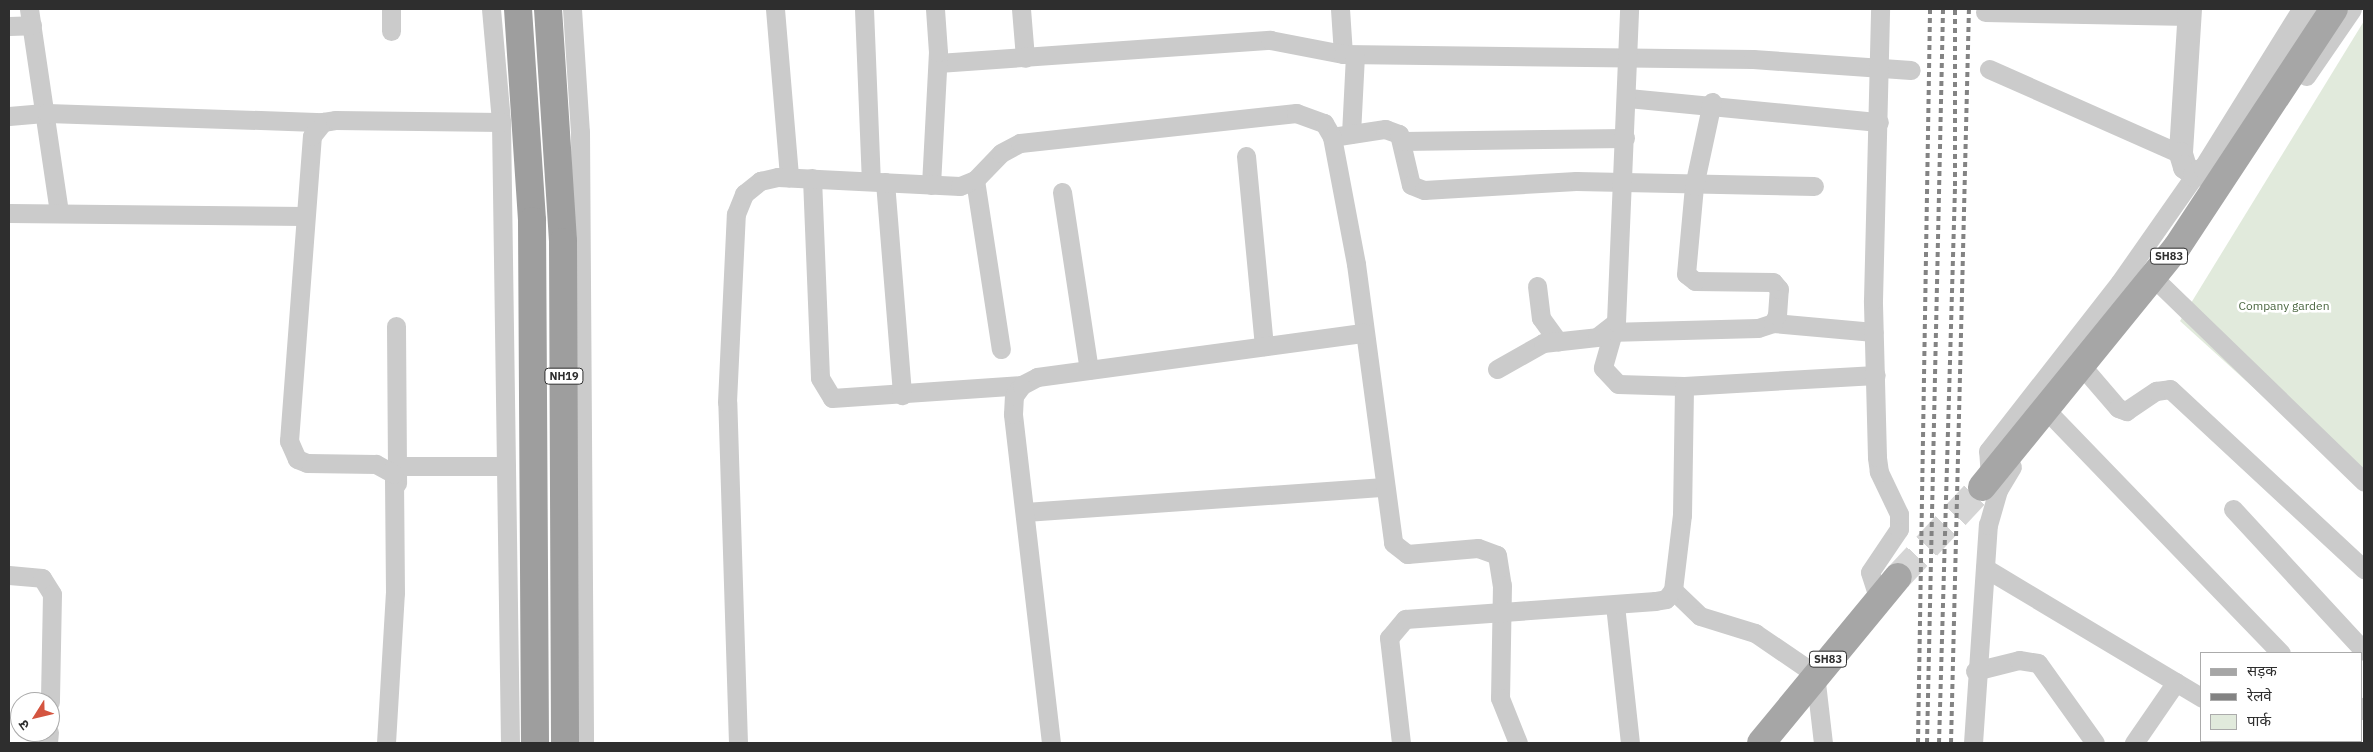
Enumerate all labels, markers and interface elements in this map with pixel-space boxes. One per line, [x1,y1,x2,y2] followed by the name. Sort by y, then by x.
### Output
[2149,248,2189,264] road number: SH83
[2239,299,2329,313] park label: Company garden
[544,368,584,384] road number: NH19
[1808,651,1848,668] road number: SH83
[2200,652,2363,742] legend
[2247,661,2277,680] text: सड़क
[2247,686,2272,705] text: रेलवे
[10,692,60,742] north arrow
[2247,711,2271,730] text: पार्क
[14,717,33,734] text: उ

